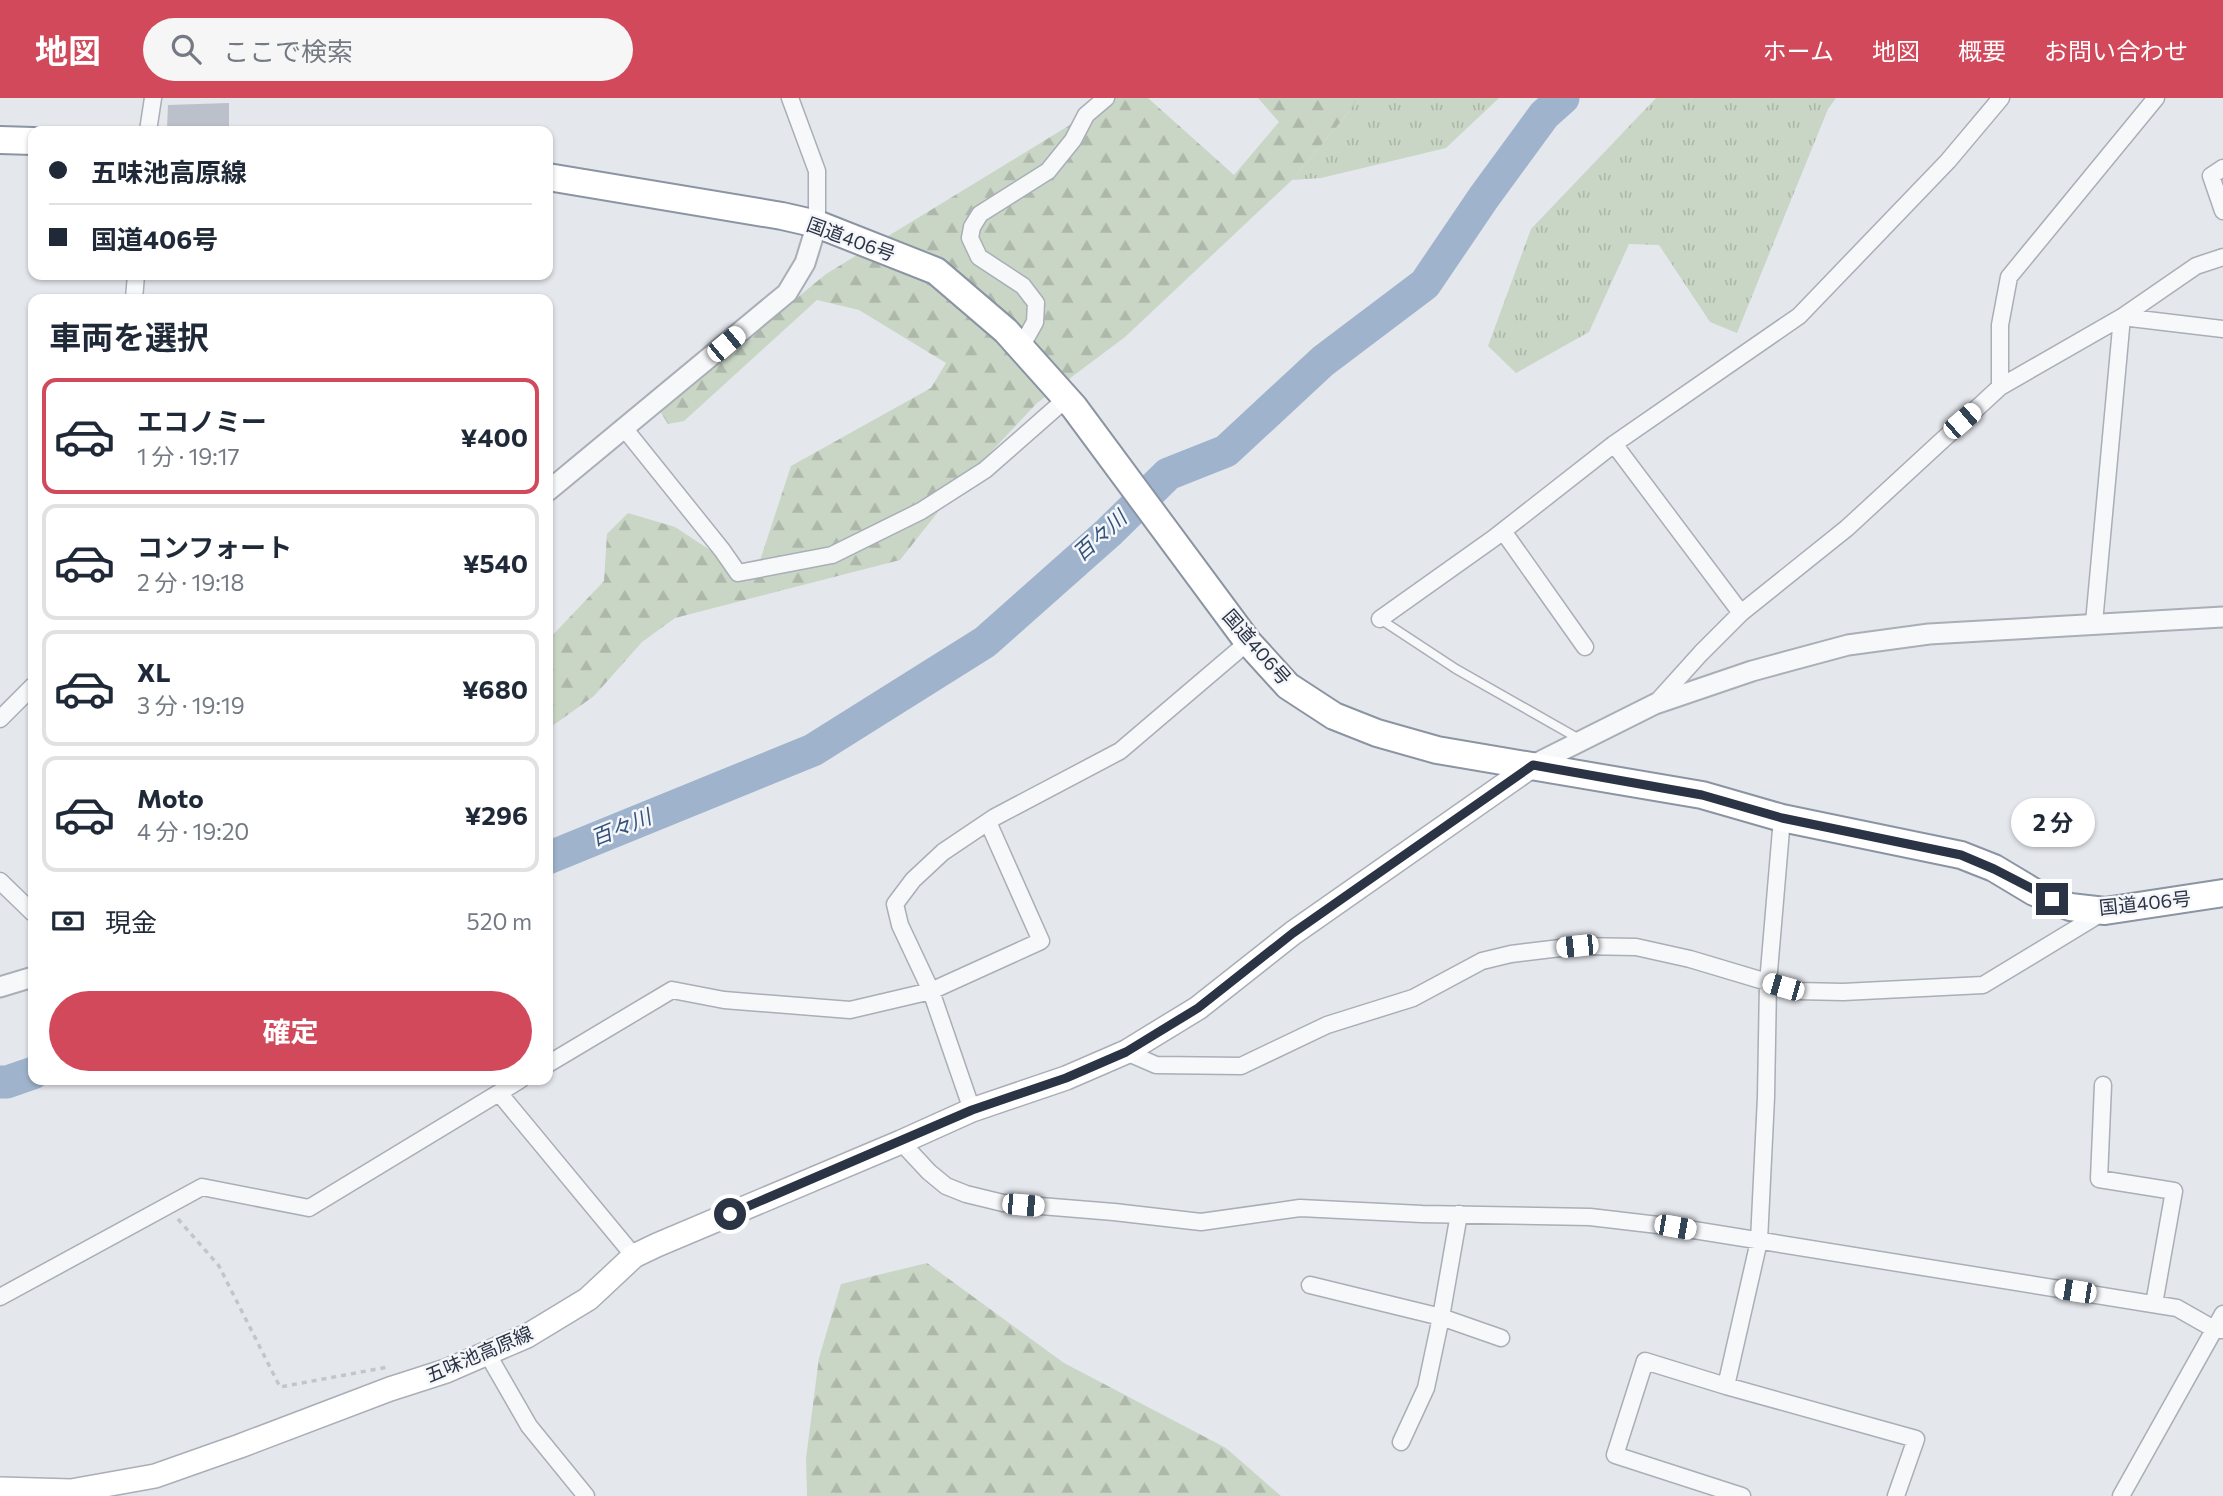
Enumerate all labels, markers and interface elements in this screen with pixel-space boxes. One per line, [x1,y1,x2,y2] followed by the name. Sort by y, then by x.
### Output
[143,18,633,81] search box
[35,29,101,70] text: 地図
[167,30,205,68] icon: search
[223,35,353,66] text: ここで検索
[1763,36,1834,65] text: ホーム
[1872,36,1920,65] text: 地図
[1958,36,2006,65] text: 概要
[2044,36,2188,65] text: お問い合わせ
[91,156,247,187] text: 五味池高原線
[804,212,898,265] street label: 国道406号
[91,223,218,254] text: 国道406号
[49,316,209,356] text: 車両を選択
[704,322,749,366] car
[1940,399,1985,443] car
[53,405,116,468] icon: car
[137,405,267,436] text: エコノミー
[461,421,528,452] text: ¥400
[137,442,240,470] text: 1 分 · 19:17
[1067,503,1132,565] water label: 百々川
[53,531,116,594] icon: car
[137,531,292,562] text: コンフォート
[463,547,528,578] text: ¥540
[137,568,244,596] text: 2 分 · 19:18
[1218,604,1296,689] street label: 国道406号
[137,656,171,687] text: XL
[53,657,116,720] icon: car
[462,673,528,704] text: ¥680
[137,691,245,719] text: 3 分 · 19:19
[137,782,204,813] text: Moto
[53,783,116,846] icon: car
[2010,798,2094,846] callout: 2 分
[465,799,528,830] text: ¥296
[587,802,656,850] water label: 百々川
[2033,808,2073,836] text: 2 分
[137,817,249,845] text: 4 分 · 19:20
[2036,883,2068,915] route end
[2098,886,2192,919] street label: 国道406号
[49,902,87,940] icon: cash
[105,906,157,937] text: 現金
[467,907,532,935] text: 520 m
[1556,933,1599,959] car
[1760,971,1807,1003] car
[49,991,532,1071] button: 確定
[1002,1193,1045,1217] car
[714,1198,746,1230] route start
[1653,1213,1698,1241] car
[2053,1277,2098,1305] car
[422,1321,536,1386] street label: 五味池高原線

